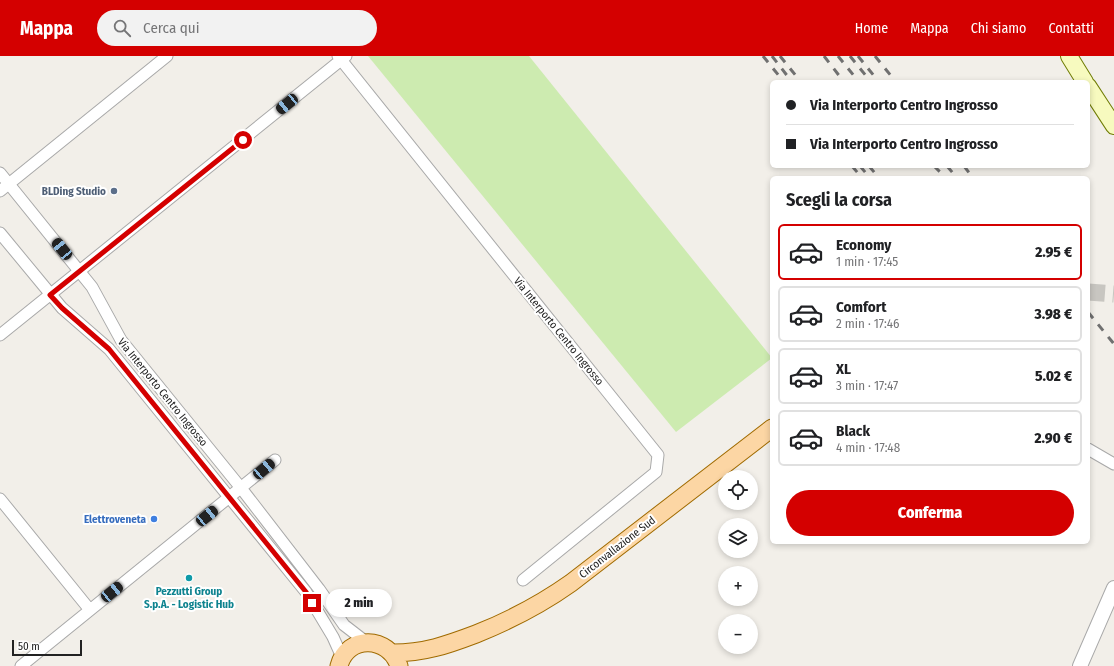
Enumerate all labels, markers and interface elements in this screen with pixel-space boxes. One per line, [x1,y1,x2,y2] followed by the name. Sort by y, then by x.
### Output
[97,10,377,46] search box
[20,17,73,40] text: Mappa
[111,17,133,39] icon: search
[143,19,199,37] text: Cerca qui
[855,20,888,37] text: Home
[910,20,949,37] text: Mappa
[971,20,1026,37] text: Chi siamo
[1048,20,1094,37] text: Contatti
[274,92,300,116] car
[810,96,998,114] text: Via Interporto Centro Ingrosso
[234,131,252,149] route start
[810,135,998,153] text: Via Interporto Centro Ingrosso
[42,185,106,198] place label: BLDing Studio
[109,186,119,196] marker: BLDing Studio
[786,189,892,211] text: Scegli la corsa
[788,234,824,270] icon: car
[50,236,74,262] car
[836,236,891,254] text: Economy
[1035,243,1072,261] text: 2.95 €
[836,254,898,269] text: 1 min · 17:45
[511,275,606,388] street label: Via Interporto Centro Ingrosso
[788,296,824,332] icon: car
[836,298,887,316] text: Comfort
[1035,305,1072,323] text: 3.98 €
[836,316,900,331] text: 2 min · 17:46
[115,336,210,449] street label: Via Interporto Centro Ingrosso
[788,358,824,394] icon: car
[836,360,851,378] text: XL
[1035,367,1072,385] text: 5.02 €
[836,378,898,393] text: 3 min · 17:47
[788,420,824,456] icon: car
[836,422,870,440] text: Black
[1034,429,1072,447] text: 2.90 €
[836,440,900,455] text: 4 min · 17:48
[251,457,277,481] car
[718,470,758,654] map controls
[718,470,758,510] button: locate
[786,490,1074,536] button: Conferma
[194,504,220,528] car
[84,513,147,526] place label: Elettroveneta
[149,514,159,524] marker: Elettroveneta
[577,514,658,581] street label: Circonvallazione Sud
[718,518,758,558] button: layers
[718,566,758,606] button: +
[184,573,194,583] marker: Pezzutti Group S.p.A. - Logistic Hub
[99,580,125,604] car
[144,585,234,611] place label: Pezzutti Group S.p.A. - Logistic Hub
[326,589,392,617] callout: 2 min
[303,594,321,612] route end
[345,595,373,610] text: 2 min
[718,614,758,654] button: −
[12,638,82,657] scale bar
[18,640,40,653] text: 50 m

